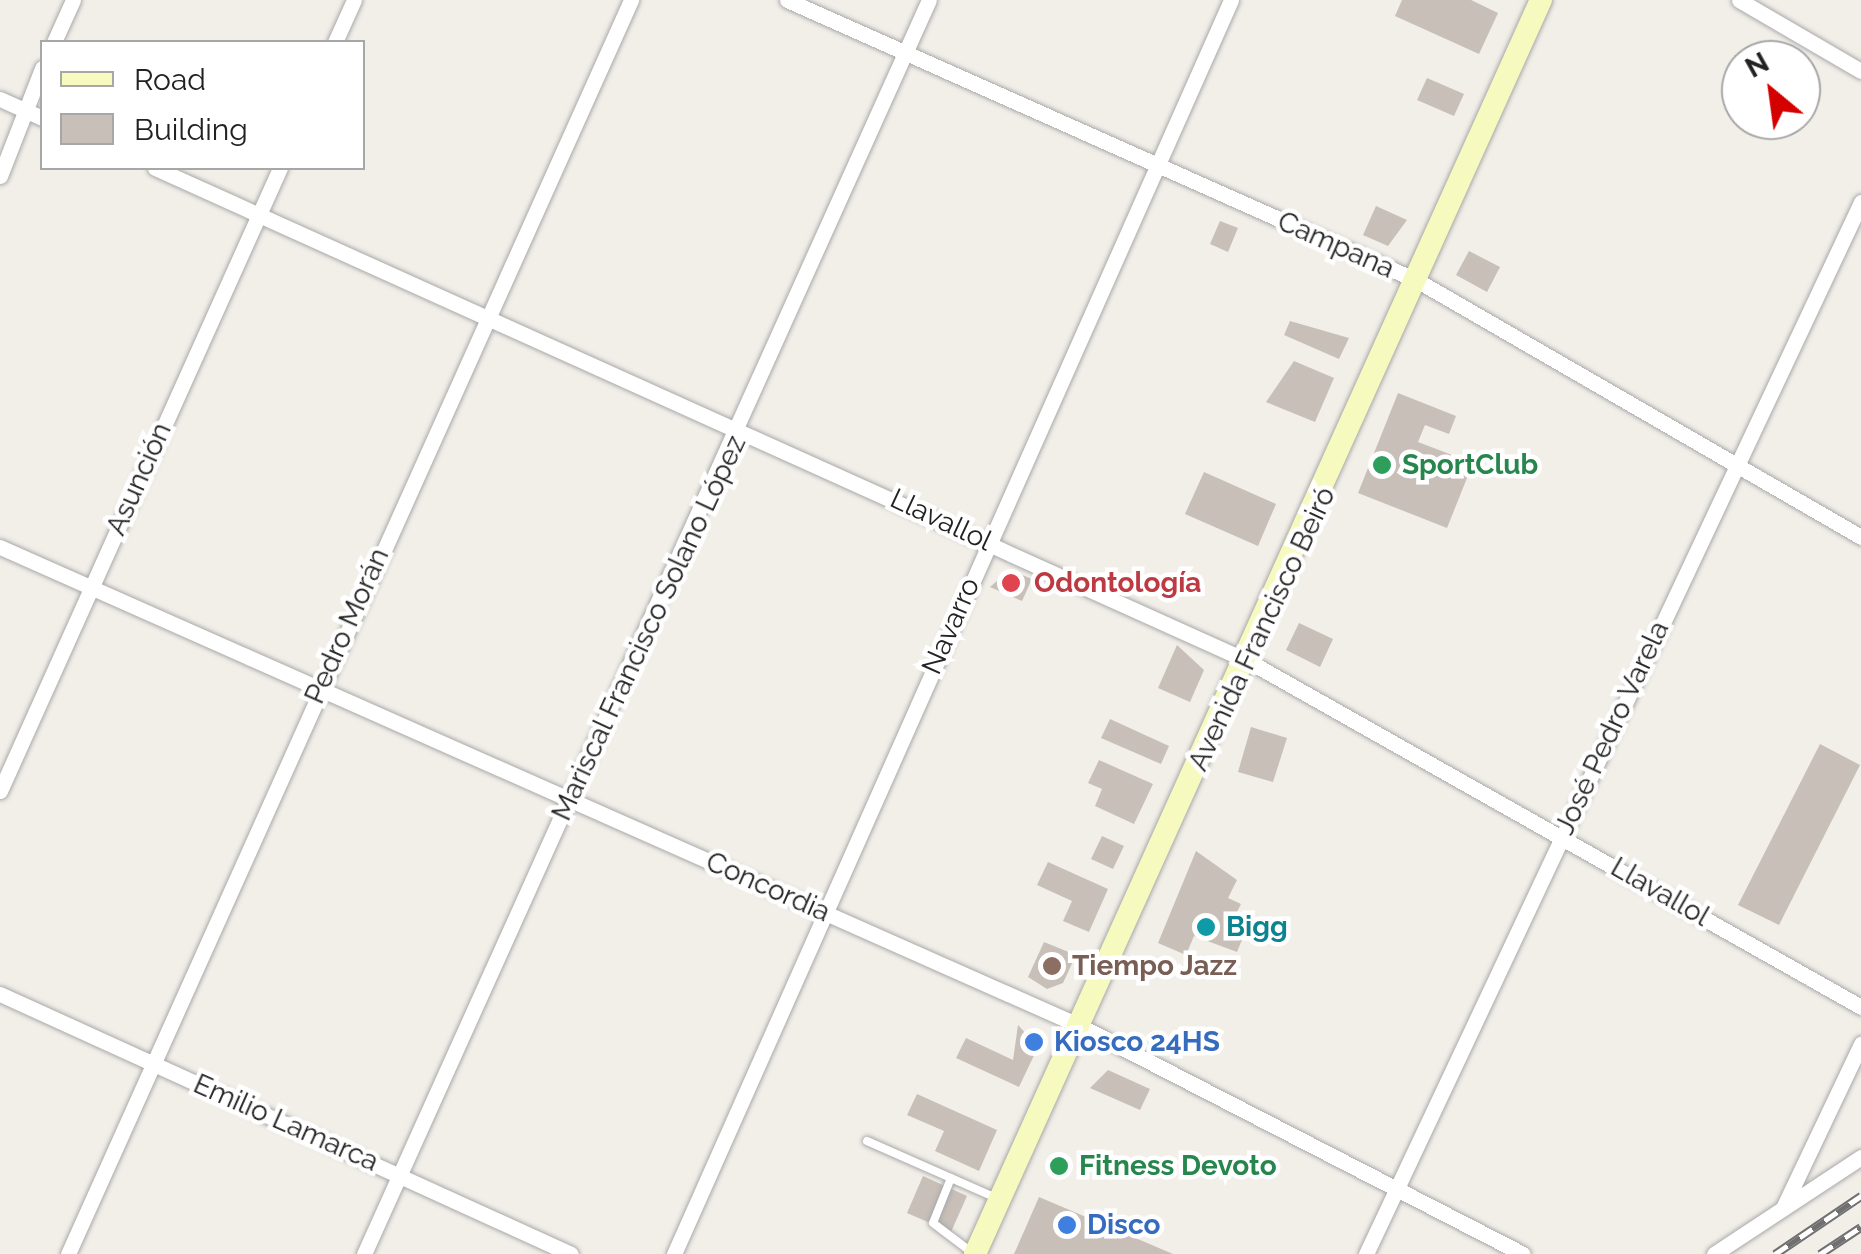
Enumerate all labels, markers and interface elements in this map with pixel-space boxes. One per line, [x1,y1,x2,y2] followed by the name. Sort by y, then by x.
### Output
[40,40,365,170] legend
[1721,40,1821,140] north arrow
[1740,45,1775,85] text: N
[134,62,206,97] text: Road
[134,112,248,147] text: Building
[1272,204,1400,286] street label: Campana
[99,418,179,540] street label: Asunción
[545,430,753,826] street label: Mariscal Francisco Solano López
[1402,448,1538,482] place label: SportClub
[1371,454,1393,476] marker: SportClub
[885,482,997,558] street label: Llavallol
[1181,482,1343,776] street label: Avenida Francisco Beiró
[298,543,396,709] street label: Pedro Morán
[1034,566,1201,600] place label: Odontología
[998,570,1024,596] marker: Odontología
[915,573,987,679] street label: Navarro
[1548,615,1676,841] street label: José Pedro Varela
[701,845,835,929] street label: Concordia
[1605,850,1715,934] street label: Llavallol
[1226,910,1288,944] place label: Bigg
[1195,916,1217,938] marker: Bigg
[1072,949,1238,983] place label: Tiempo Jazz
[1041,955,1063,977] marker: Tiempo Jazz
[1054,1025,1220,1059] place label: Kiosco 24HS
[1023,1031,1045,1053] marker: Kiosco 24HS
[188,1067,384,1179] street label: Emilio Lamarca
[1079,1149,1277,1183] place label: Fitness Devoto
[1048,1155,1070,1177] marker: Fitness Devoto
[1087,1208,1161,1242] place label: Disco
[1056,1214,1078,1236] marker: Disco

